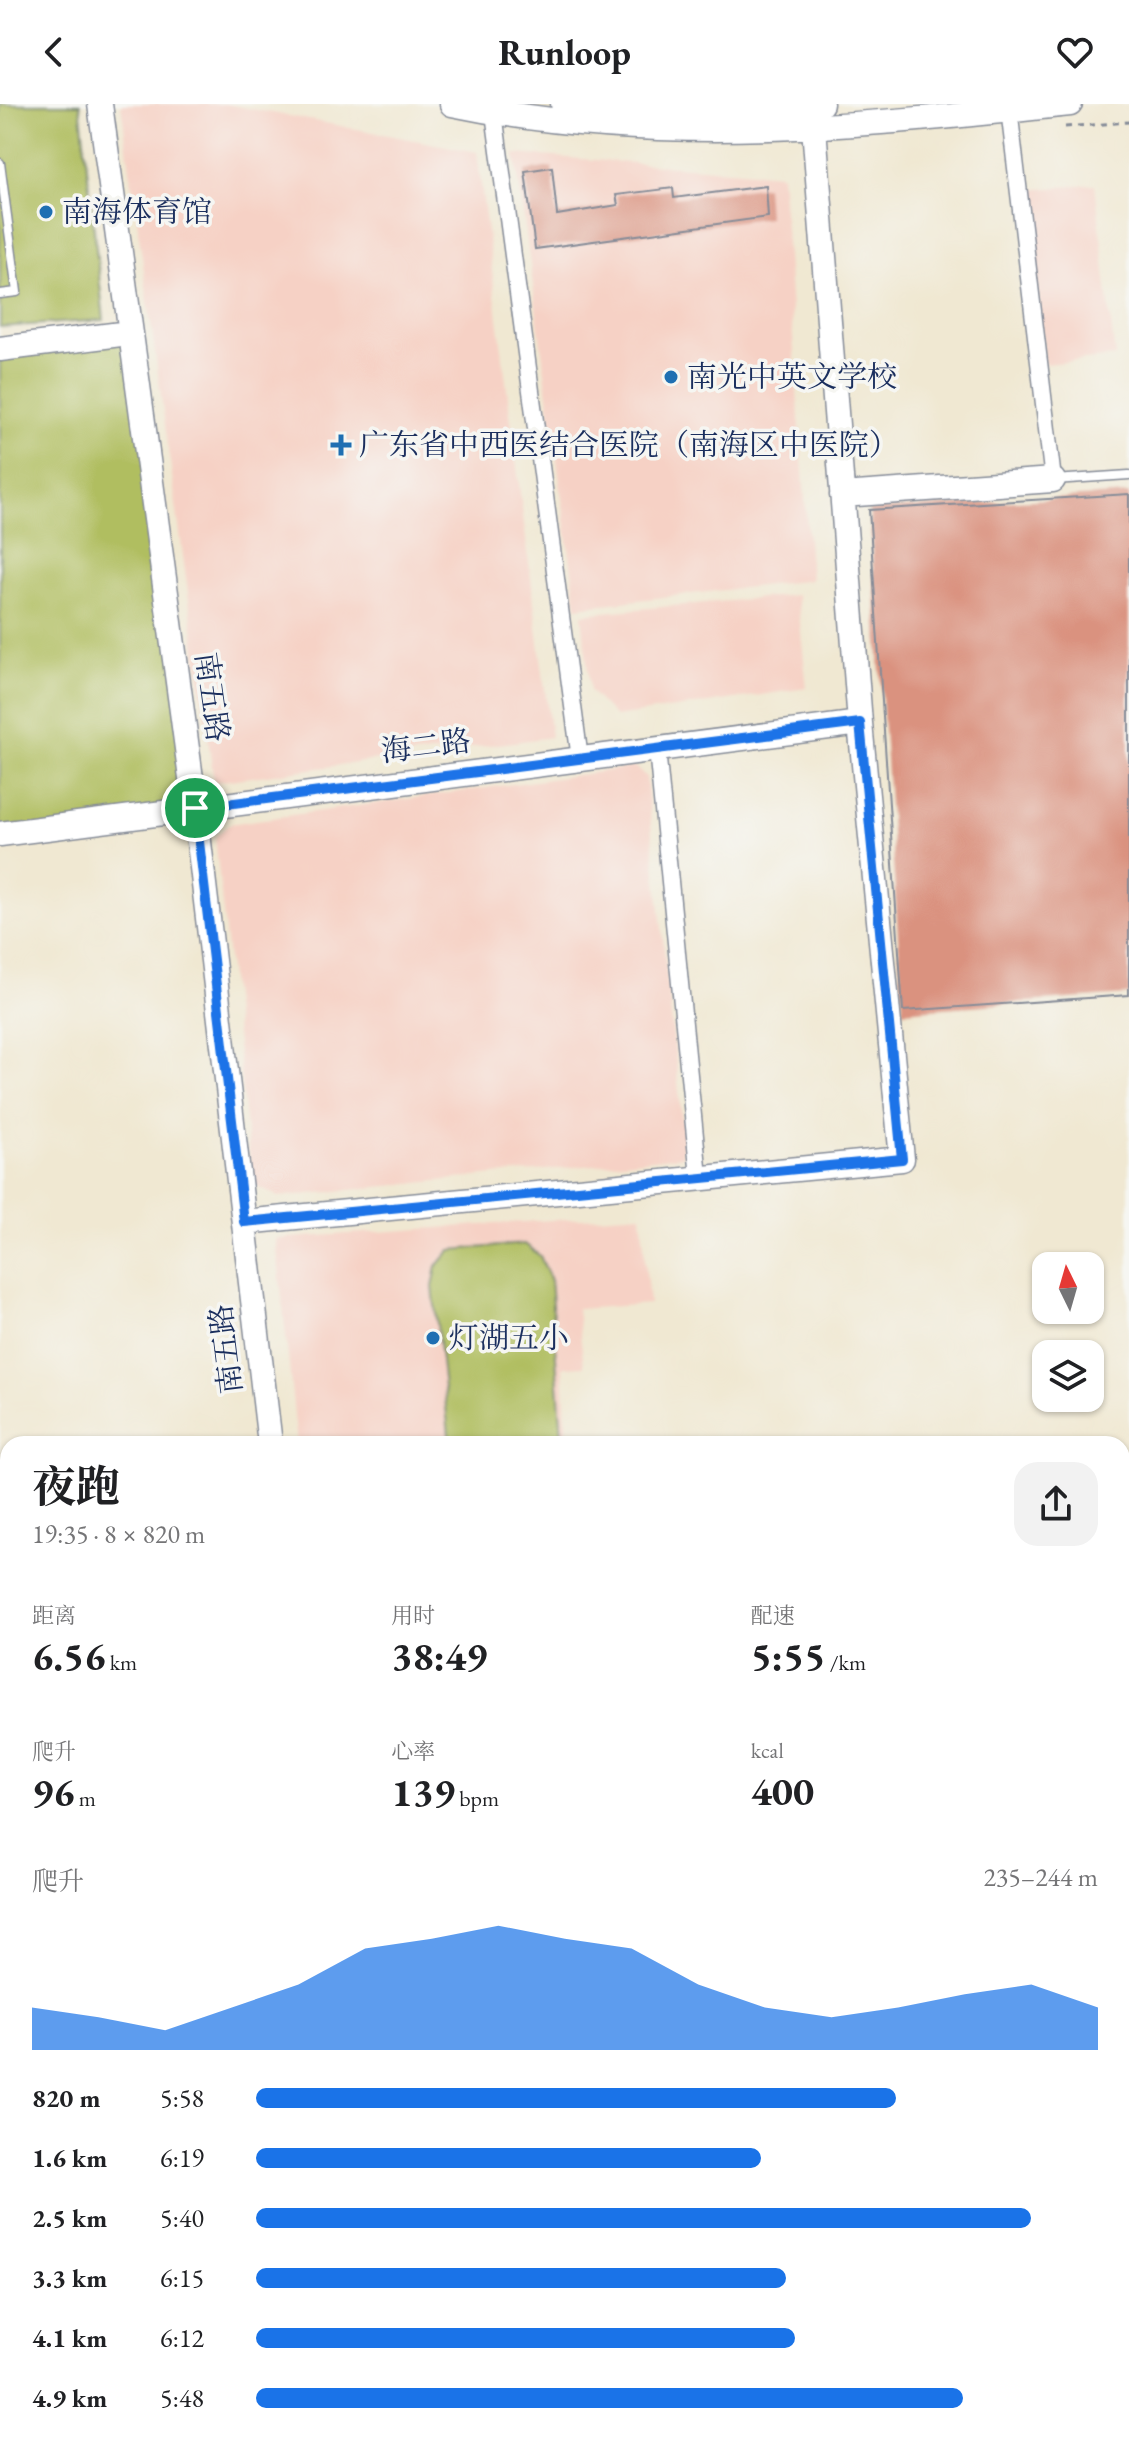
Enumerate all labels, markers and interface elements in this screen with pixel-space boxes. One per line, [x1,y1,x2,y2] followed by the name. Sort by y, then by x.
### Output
[498,29,631,76] text: Runloop
[32,30,76,74] icon: back
[1053,30,1097,74] icon: heart
[62,192,212,231] place label: 南海体育馆
[37,203,55,221] marker: 南海体育馆
[687,357,897,396] place label: 南光中英文学校
[662,368,680,386] marker: 南光中英文学校
[359,425,899,464] place label: 广东省中西医结合医院（南海区中医院）
[330,434,352,456] marker: 广东省中西医结合医院（南海区中医院）
[187,650,238,744] street label: 南五路
[379,721,473,770] street label: 海二路
[161,774,229,842] pin
[173,786,217,830] icon: arrive
[1032,1252,1104,1324] north arrow
[1032,1252,1104,1412] map controls
[201,1302,250,1396] street label: 南五路
[449,1318,569,1357] place label: 灯湖五小
[424,1329,442,1347] marker: 灯湖五小
[1032,1340,1104,1412] button: layers
[32,1458,120,1515] text: 夜跑
[1014,1462,1098,1546] button: share
[32,1517,205,1551] text: 19:35 · 8 × 820 m
[32,1601,76,1630] text: 距离
[391,1601,435,1630] text: 用时
[751,1601,795,1630] text: 配速
[32,1630,105,1682] text: 6.56
[391,1630,487,1682] text: 38:49
[751,1630,825,1682] text: 5:55
[105,1648,137,1677] text: km
[825,1648,866,1677] text: /km
[751,1736,784,1765] text: kcal
[32,1737,76,1766] text: 爬升
[391,1737,435,1766] text: 心率
[751,1765,814,1817] text: 400
[32,1766,74,1818] text: 96
[391,1766,455,1818] text: 139
[74,1784,96,1813] text: m
[455,1784,499,1813] text: bpm
[983,1860,1098,1894] text: 235–244 m
[32,1864,84,1898] text: 爬升
[32,2081,100,2115] text: 820 m
[160,2081,204,2115] text: 5:58
[32,2141,107,2175] text: 1.6 km
[160,2141,204,2175] text: 6:19
[32,2201,107,2235] text: 2.5 km
[160,2201,204,2235] text: 5:40
[32,2261,107,2295] text: 3.3 km
[160,2261,204,2295] text: 6:15
[32,2321,107,2355] text: 4.1 km
[160,2321,204,2355] text: 6:12
[32,2381,107,2415] text: 4.9 km
[160,2381,204,2415] text: 5:48

